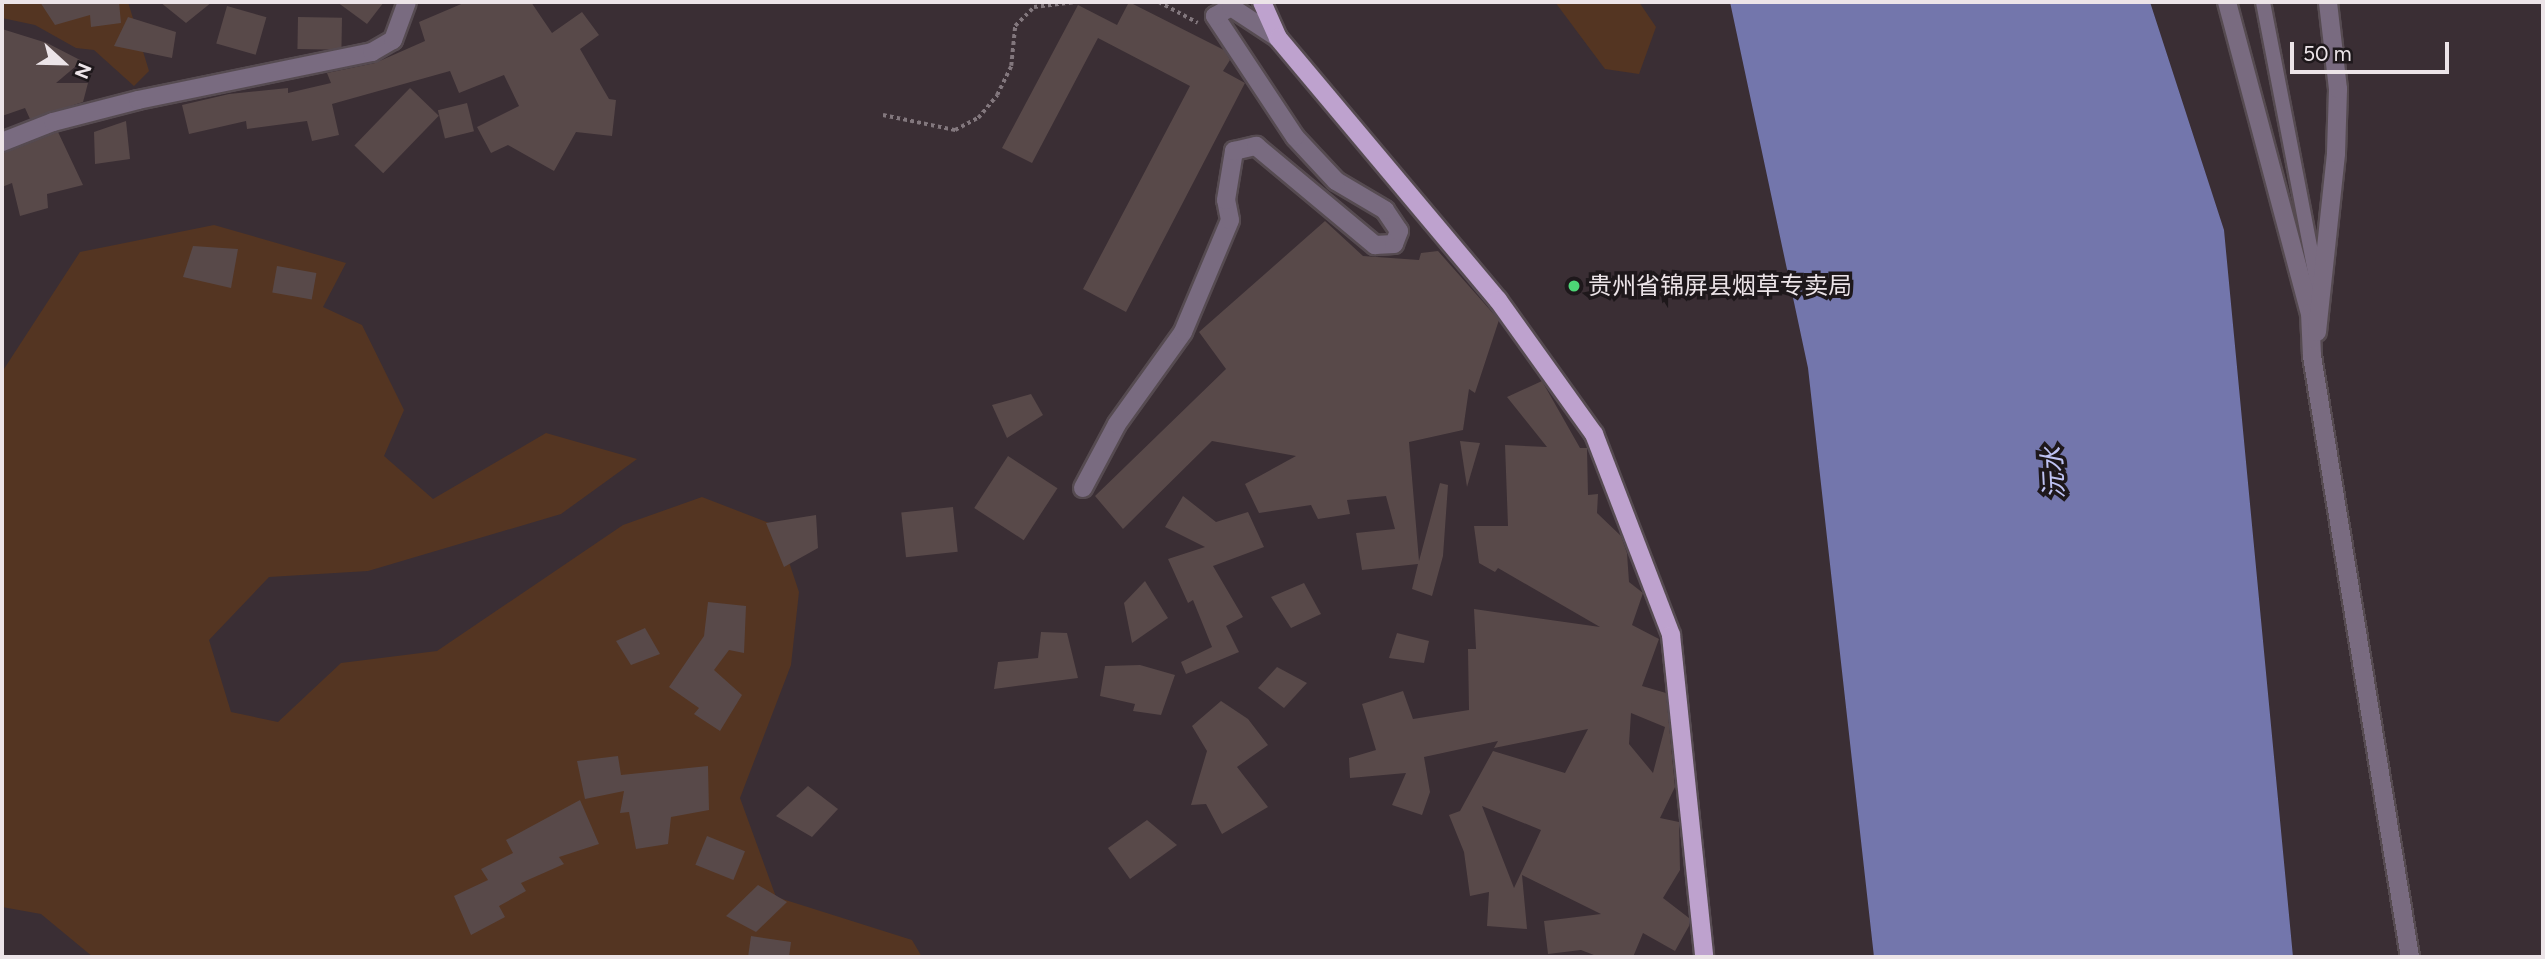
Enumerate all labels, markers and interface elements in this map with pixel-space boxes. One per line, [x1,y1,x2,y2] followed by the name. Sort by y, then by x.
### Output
[28,28,98,98] north arrow
[2293,28,2452,72] scale bar
[2303,41,2352,66] text: 50 m
[70,60,96,82] text: N
[1588,272,1852,300] place label: 贵州省锦屏县烟草专卖局
[1566,278,1582,294] marker: 贵州省锦屏县烟草专卖局
[2037,446,2071,500] water label: 沅水

